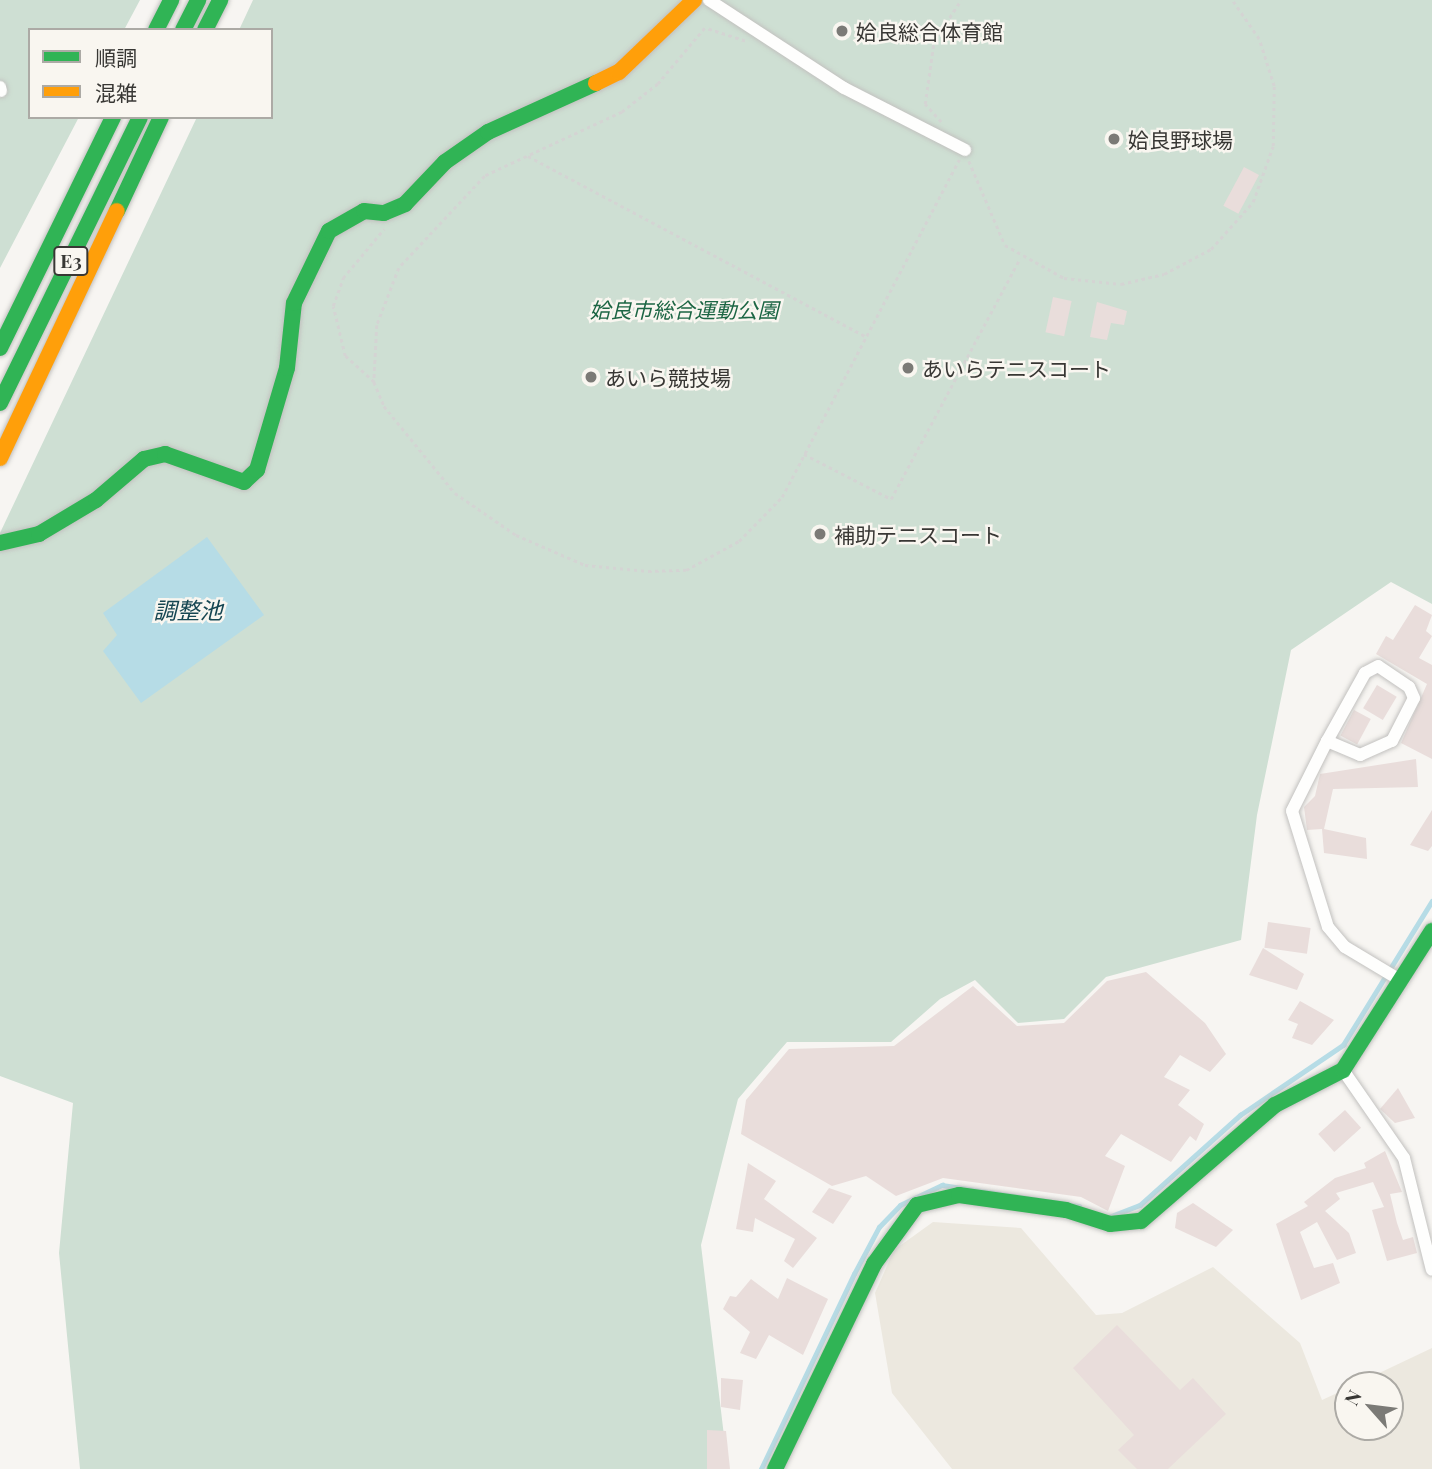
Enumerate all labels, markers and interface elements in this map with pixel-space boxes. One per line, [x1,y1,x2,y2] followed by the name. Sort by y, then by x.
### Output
[856,18,1003,44] place label: 姶良総合体育館
[834,23,850,39] marker: 姶良総合体育館
[28,28,273,119] legend
[95,43,137,71] text: 順調
[95,78,137,106] text: 混雑
[1128,126,1233,152] place label: 姶良野球場
[1106,131,1122,147] marker: 姶良野球場
[52,246,90,276] road number: E3
[590,296,778,322] park label: 姶良市総合運動公園
[922,355,1111,381] place label: あいらテニスコート
[900,360,916,376] marker: あいらテニスコート
[605,364,731,390] place label: あいら競技場
[583,369,599,385] marker: あいら競技場
[834,521,1002,547] place label: 補助テニスコート
[812,526,828,542] marker: 補助テニスコート
[154,596,222,624] water label: 調整池
[1334,1371,1404,1441] north arrow
[1338,1385,1367,1409] text: N

